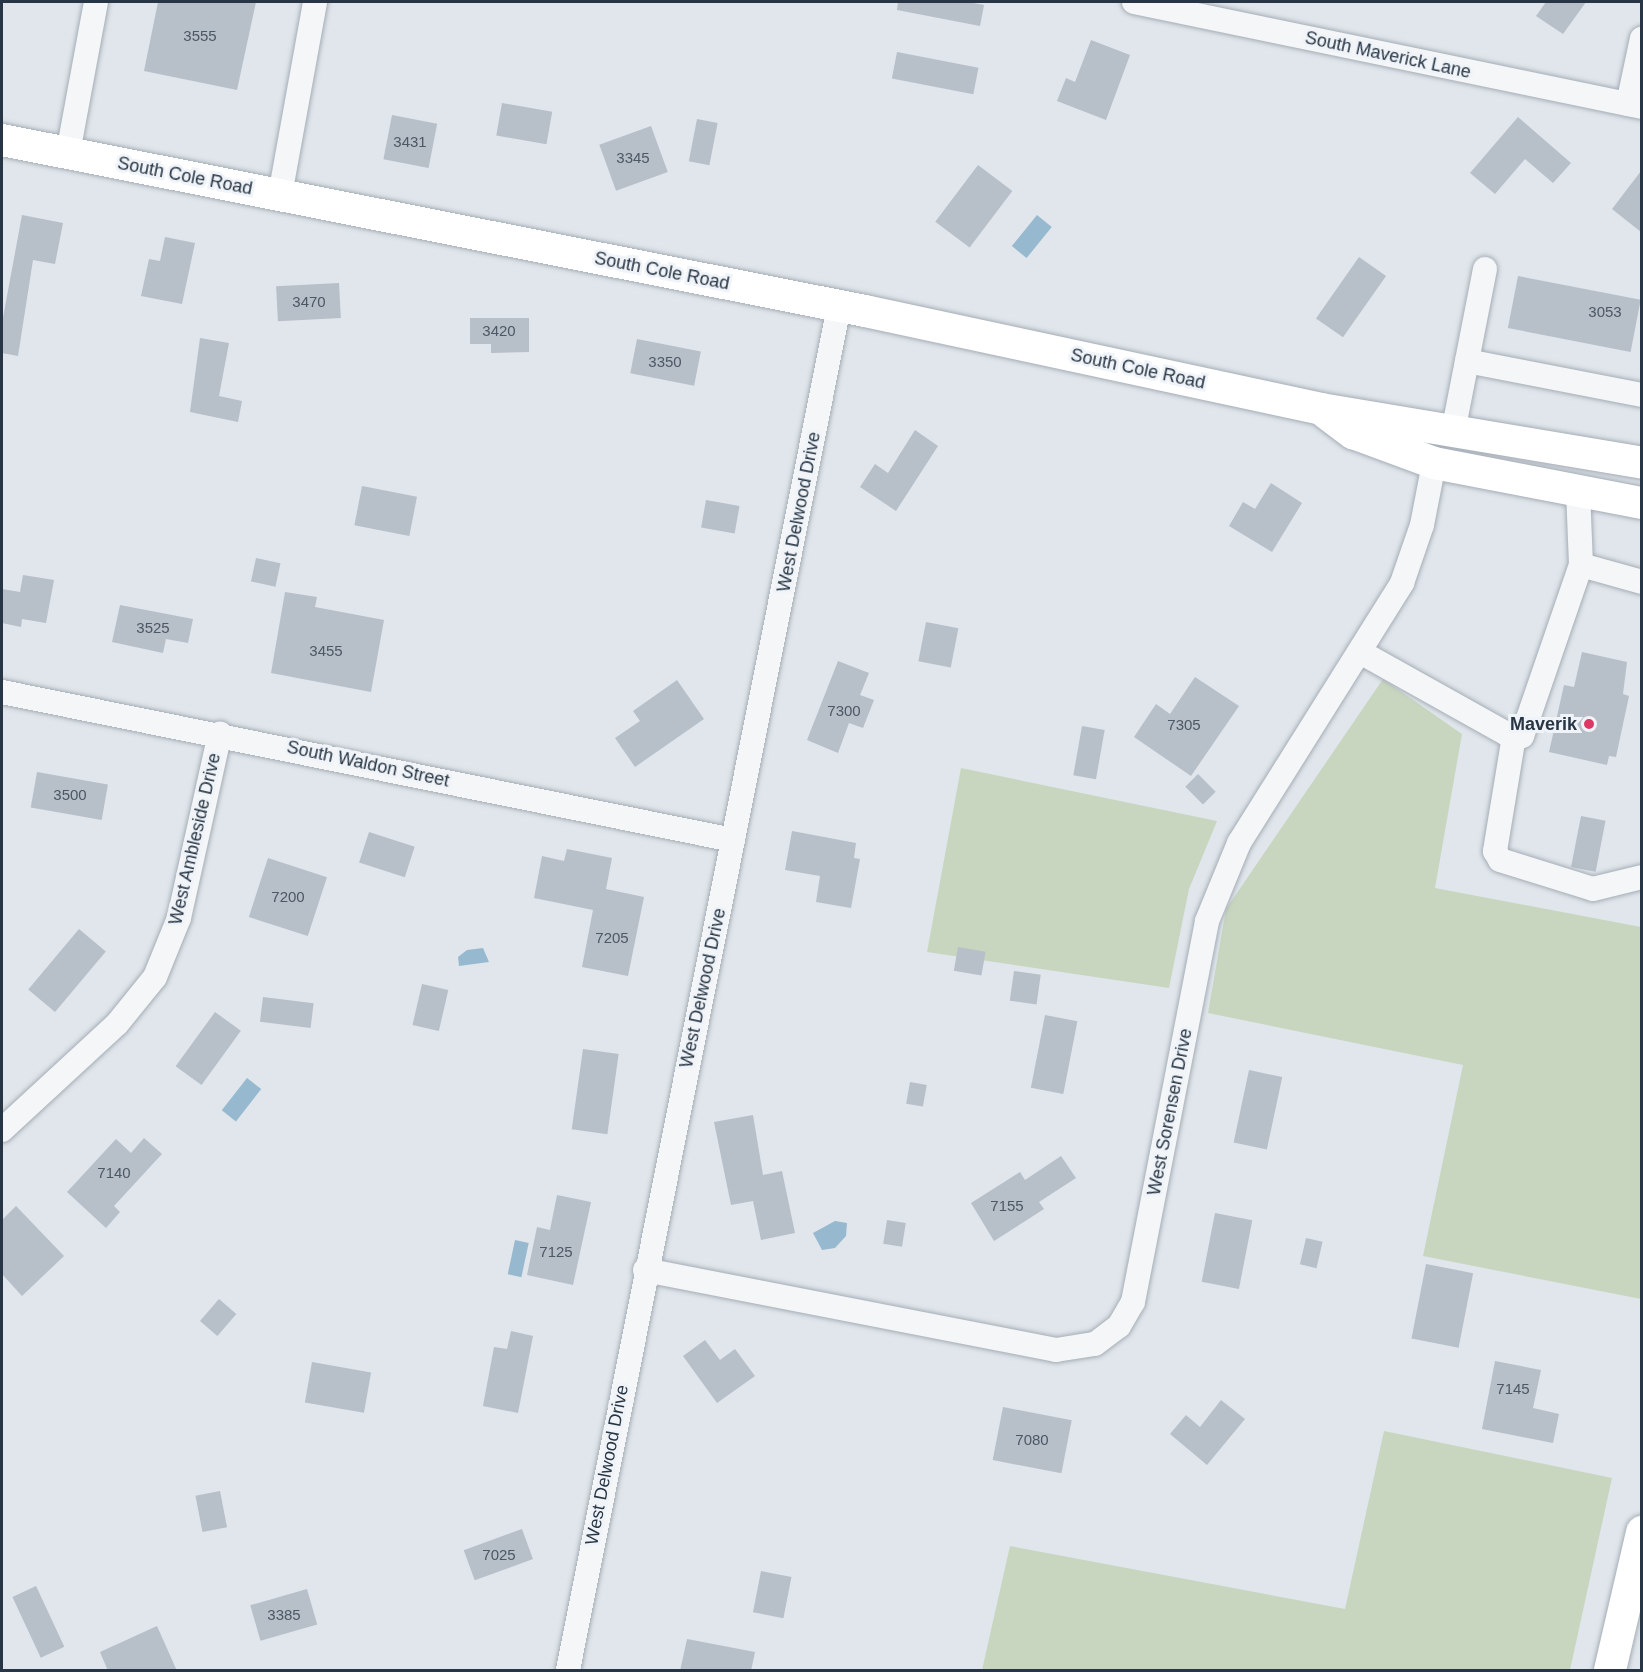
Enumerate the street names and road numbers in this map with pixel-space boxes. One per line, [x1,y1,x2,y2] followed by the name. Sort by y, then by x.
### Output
[1303,27,1473,83] street label: South Maverick Lane
[116,152,254,200] street label: South Cole Road
[593,247,731,295] street label: South Cole Road
[1069,344,1207,394] street label: South Cole Road
[773,430,825,594] street label: West Delwood Drive
[285,736,451,792] street label: South Waldon Street
[165,750,225,928] street label: West Ambleside Drive
[676,906,730,1070] street label: West Delwood Drive
[1143,1027,1197,1197] street label: West Sorensen Drive
[581,1383,633,1547] street label: West Delwood Drive

